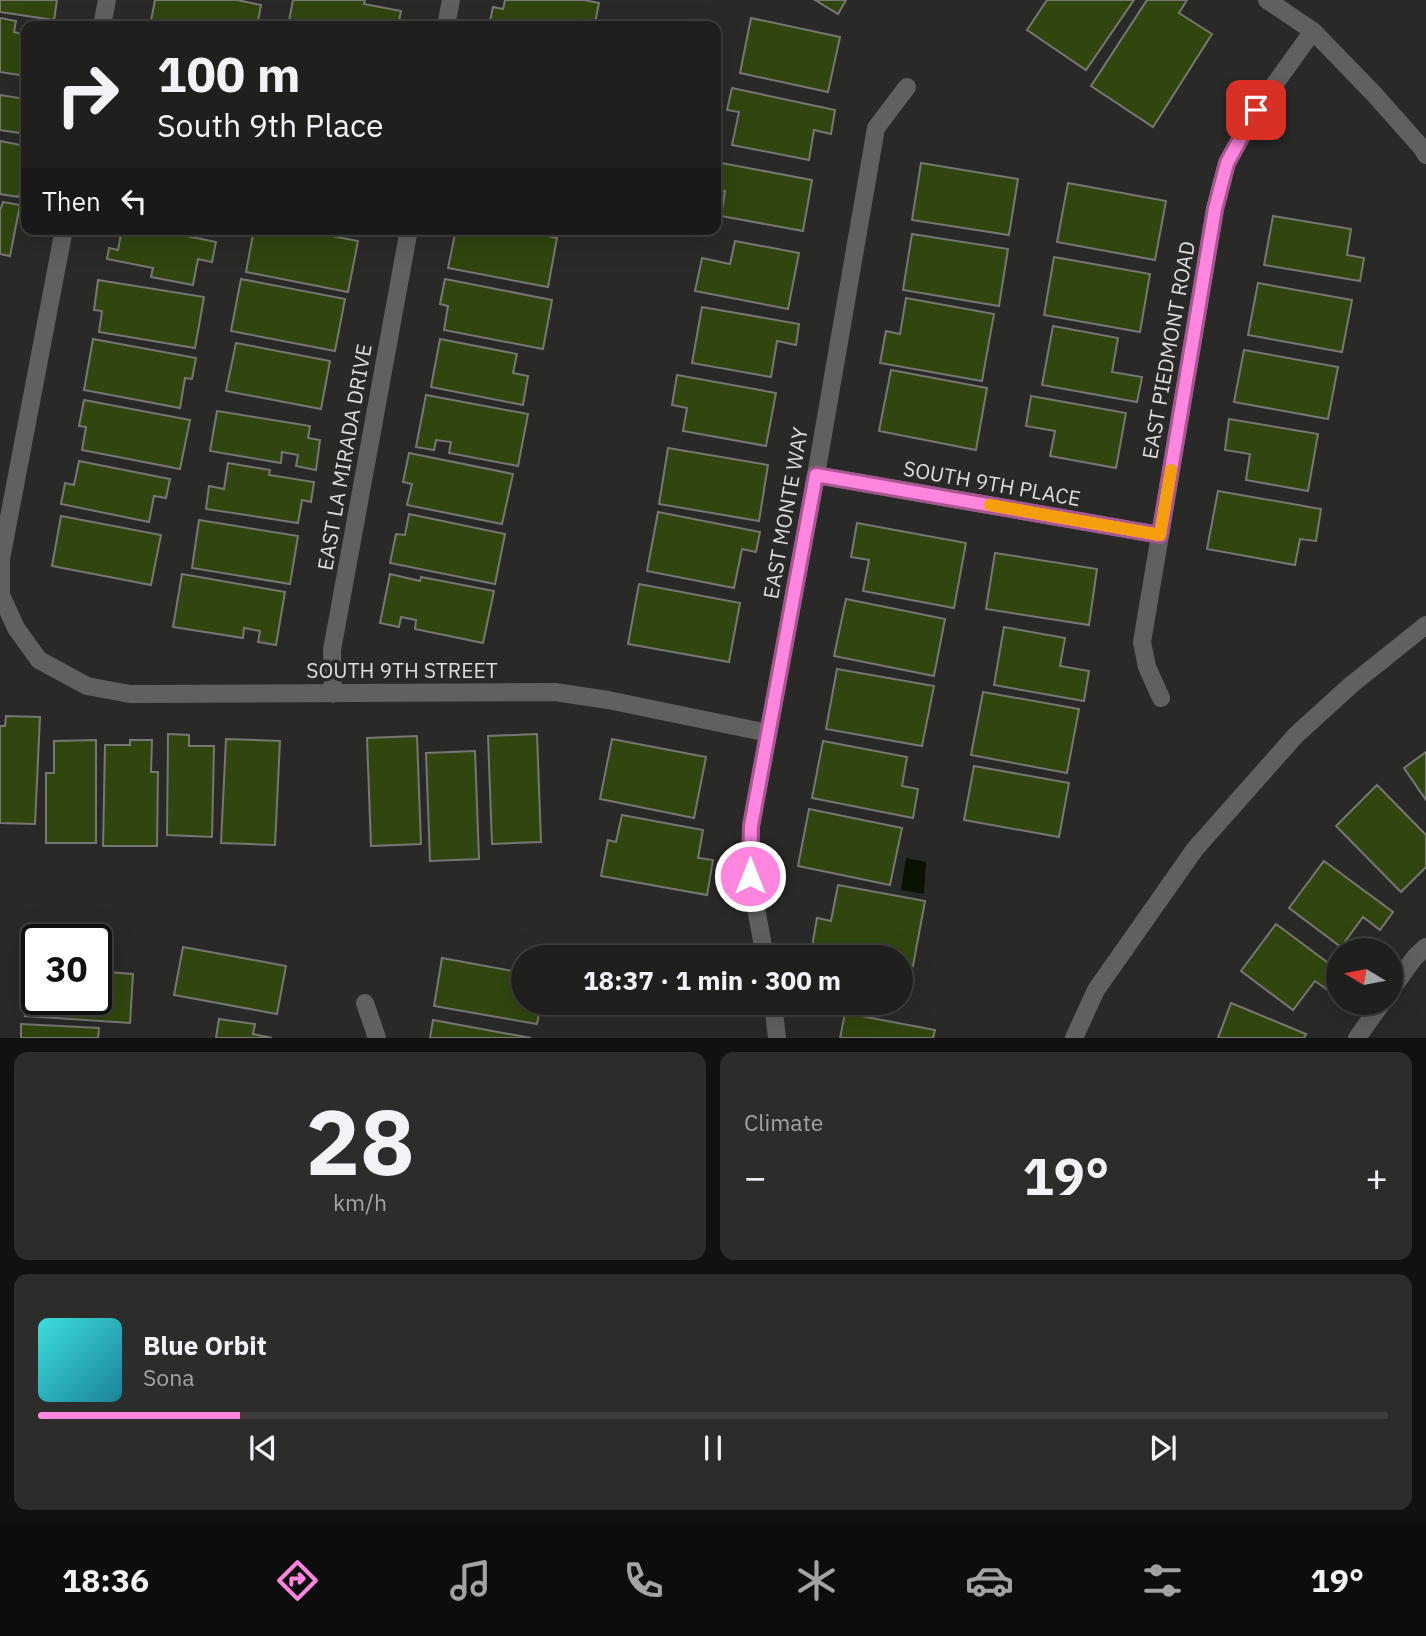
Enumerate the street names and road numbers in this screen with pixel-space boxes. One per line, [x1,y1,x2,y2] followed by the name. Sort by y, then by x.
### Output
[1135,239,1201,461] street label: EAST PIEDMONT ROAD
[310,342,378,572] street label: EAST LA MIRADA DRIVE
[756,424,814,601] street label: EAST MONTE WAY
[901,454,1083,512] street label: SOUTH 9TH PLACE
[306,656,498,684] street label: SOUTH 9TH STREET

